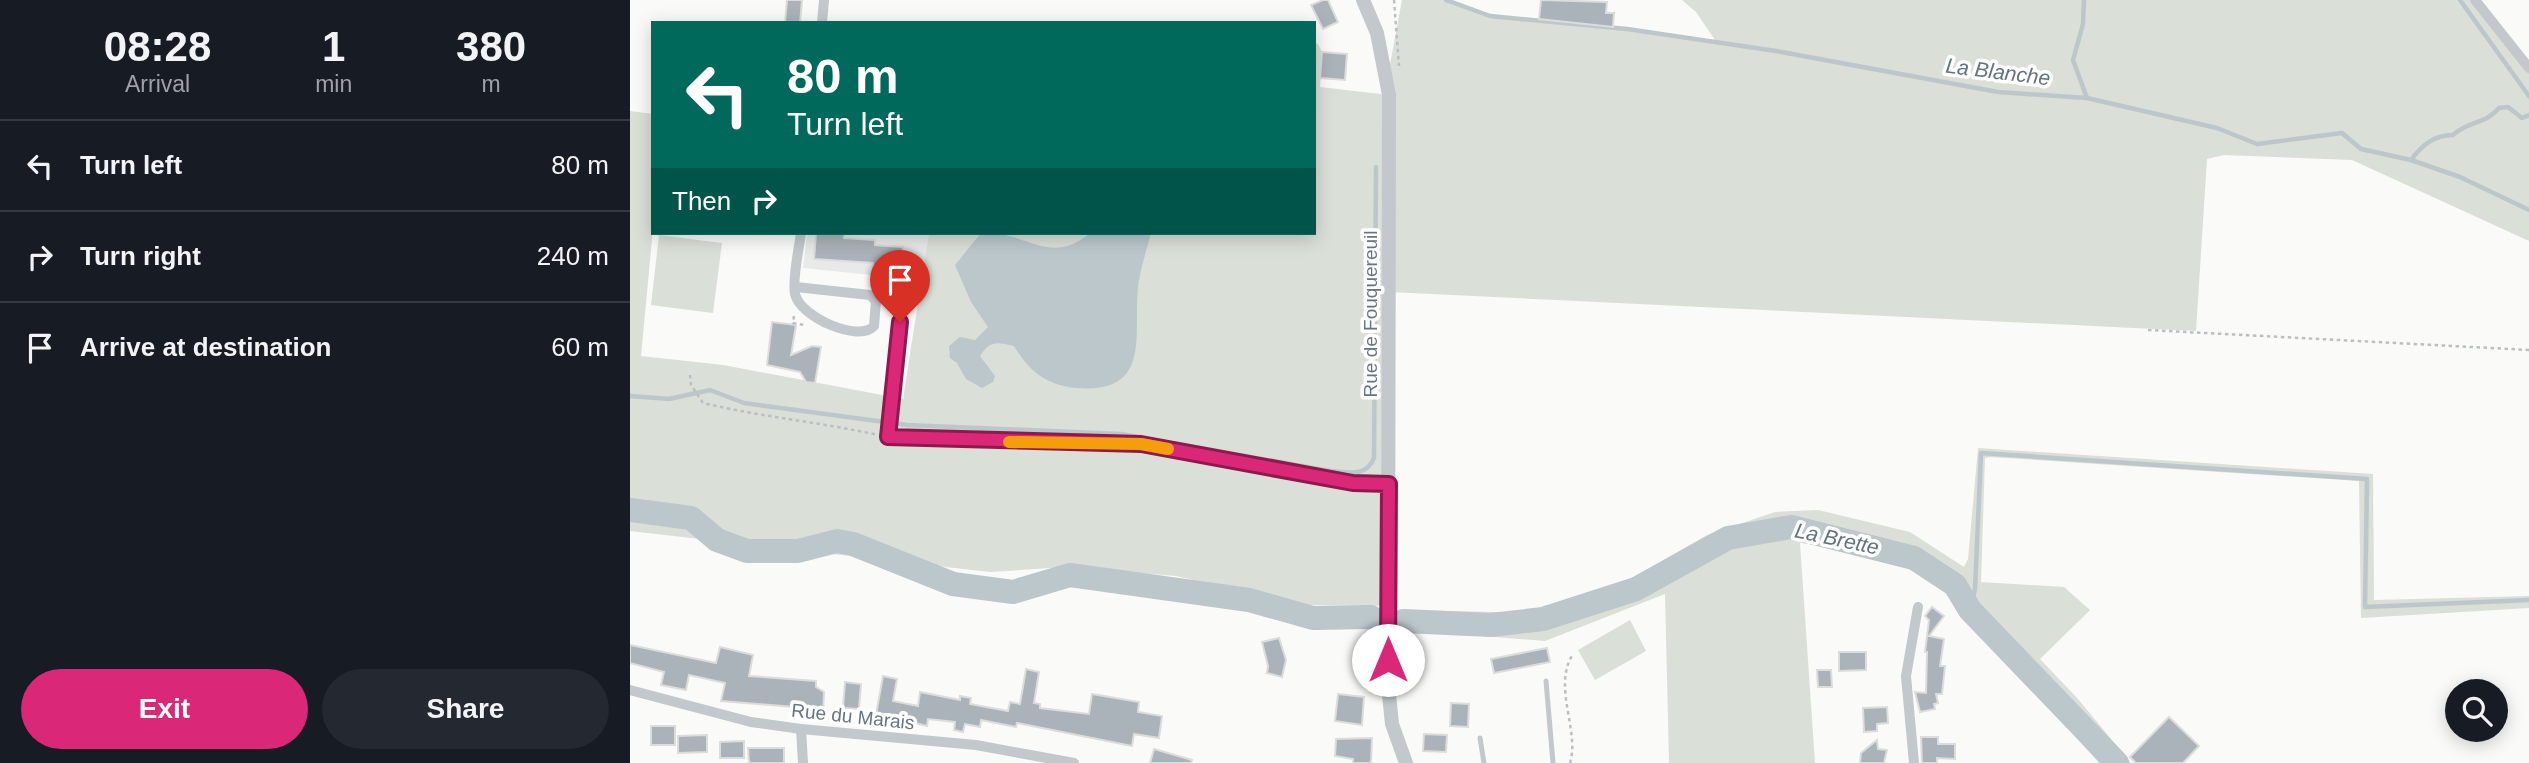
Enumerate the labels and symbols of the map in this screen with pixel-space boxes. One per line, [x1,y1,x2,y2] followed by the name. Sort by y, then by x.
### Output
[1945,54,2052,89] water label: La Blanche
[1360,231,1381,397] street label: Rue de Fouquereuil
[870,250,930,322] pin
[1793,518,1881,559] water label: La Brette
[1351,623,1425,697] position arrow
[790,700,915,733] street label: Rue du Marais

